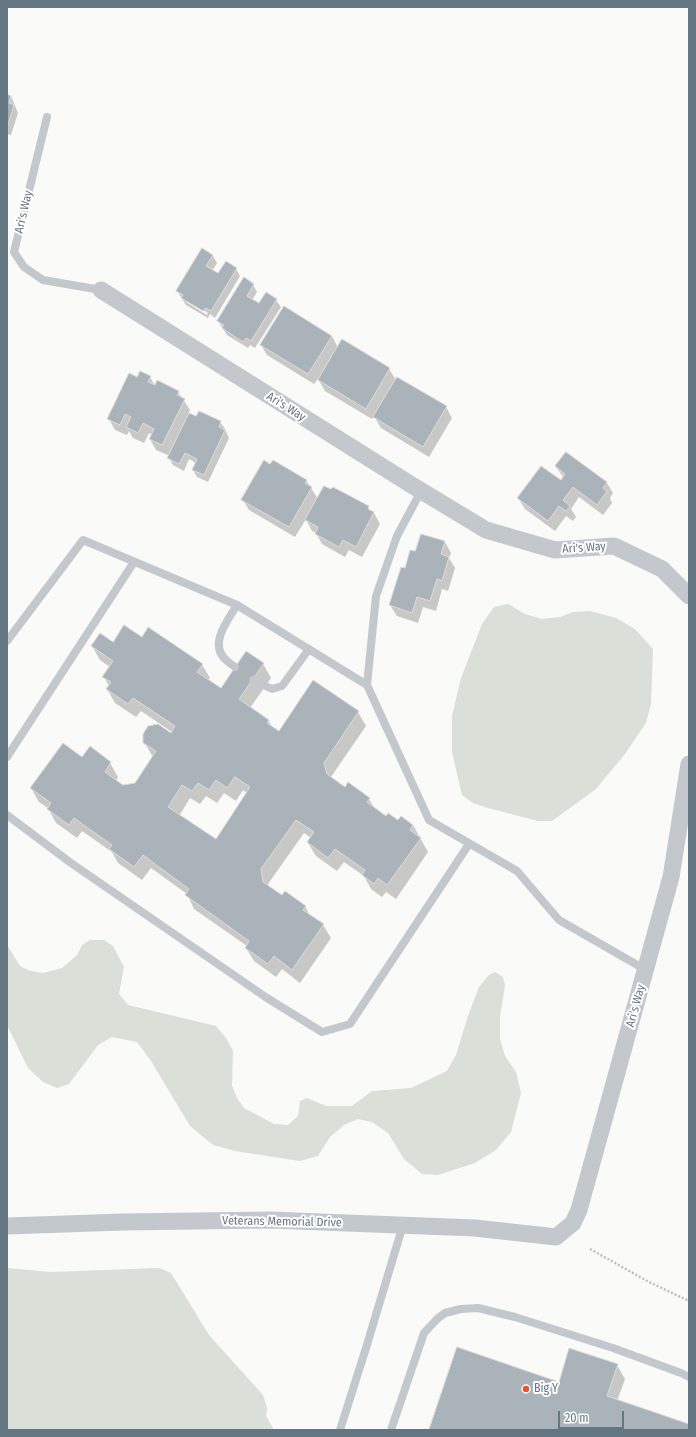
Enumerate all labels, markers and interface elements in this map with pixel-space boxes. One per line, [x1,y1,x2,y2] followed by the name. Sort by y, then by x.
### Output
[12,189,36,235] street label: Ari's Way
[264,389,308,425] street label: Ari's Way
[562,539,606,557] street label: Ari's Way
[623,983,649,1029] street label: Ari's Way
[222,1214,342,1230] street label: Veterans Memorial Drive
[534,1382,558,1396] place label: Big Y
[521,1384,531,1394] marker: Big Y
[560,1403,626,1429] scale bar
[565,1411,589,1425] text: 20 m

